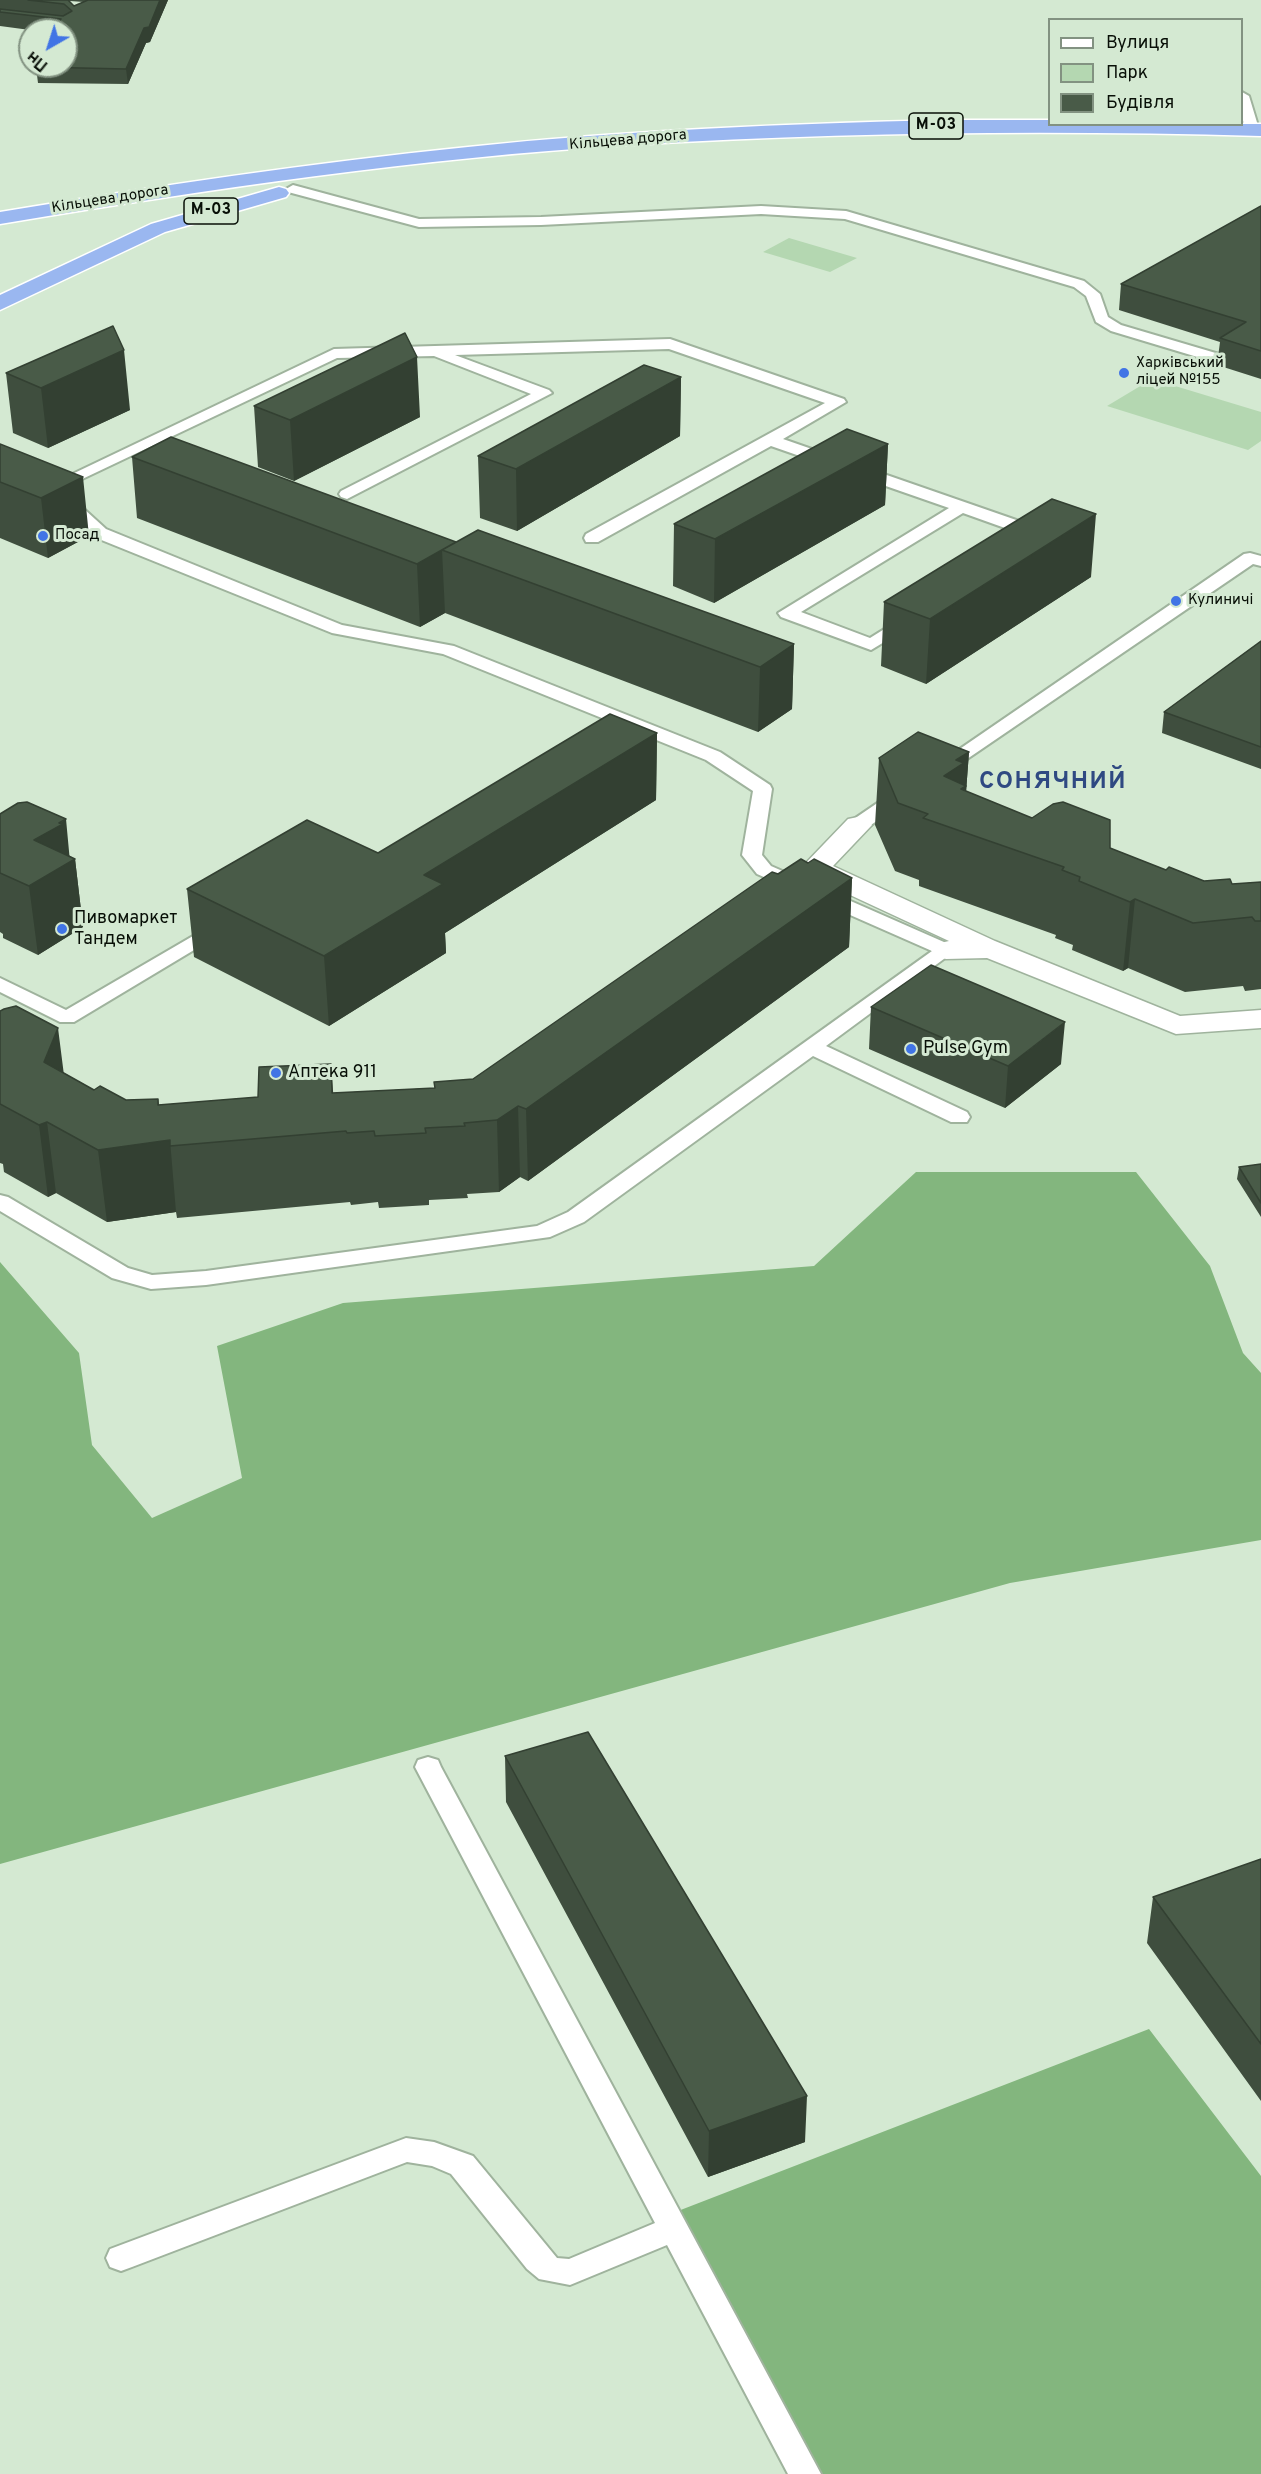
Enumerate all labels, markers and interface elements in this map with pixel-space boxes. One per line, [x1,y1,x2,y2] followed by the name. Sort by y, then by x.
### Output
[18,18,78,78] north arrow
[1048,18,1243,126] legend
[1106,32,1169,55] text: Вулиця
[23,46,53,75] text: Пн
[1106,62,1148,85] text: Парк
[1106,92,1174,115] text: Будівля
[909,113,963,139] road number: М-03
[568,127,688,155] street label: Кільцева дорога
[50,182,170,218] street label: Кільцева дорога
[184,198,238,224] road number: М-03
[1136,355,1224,390] place label: Харківський ліцей №155
[1117,366,1131,380] marker: Харківський ліцей №155
[55,527,99,545] place label: Посад
[36,529,50,543] marker: Посад
[1188,592,1253,610] place label: Кулиничі
[1169,594,1183,608] marker: Кулиничі
[979,769,1127,797] district label: СОНЯЧНИЙ
[74,908,177,950] place label: Пивомаркет Тандем
[55,922,69,936] marker: Пивомаркет Тандем
[923,1038,1008,1060] place label: Pulse Gym
[904,1042,918,1056] marker: Pulse Gym
[288,1062,377,1084] place label: Аптека 911
[269,1066,283,1080] marker: Аптека 911

